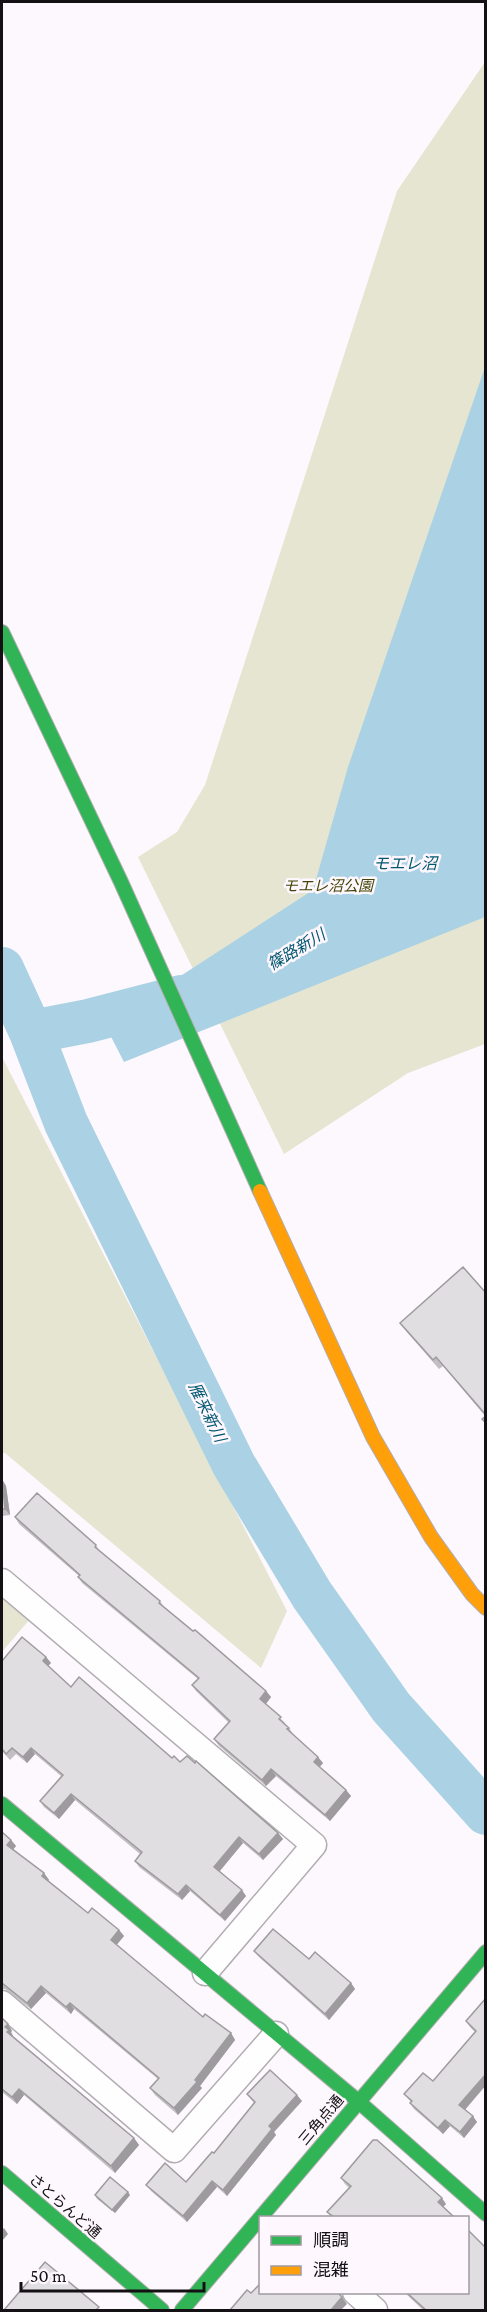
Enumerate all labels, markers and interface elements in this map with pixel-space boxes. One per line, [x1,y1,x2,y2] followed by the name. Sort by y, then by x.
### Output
[373,855,439,872] water label: モエレ沼
[283,878,375,894] park label: モエレ沼公園
[264,925,330,973] water label: 篠路新川
[186,1380,230,1446] water label: 雁来新川
[296,2092,346,2148] street label: 三角点通
[26,2171,104,2241] street label: さとらんど通
[259,2216,469,2294] legend
[313,2230,349,2250] text: 順調
[21,2255,204,2293] scale bar
[313,2260,349,2280] text: 混雑
[30,2266,67,2286] text: 50 m

